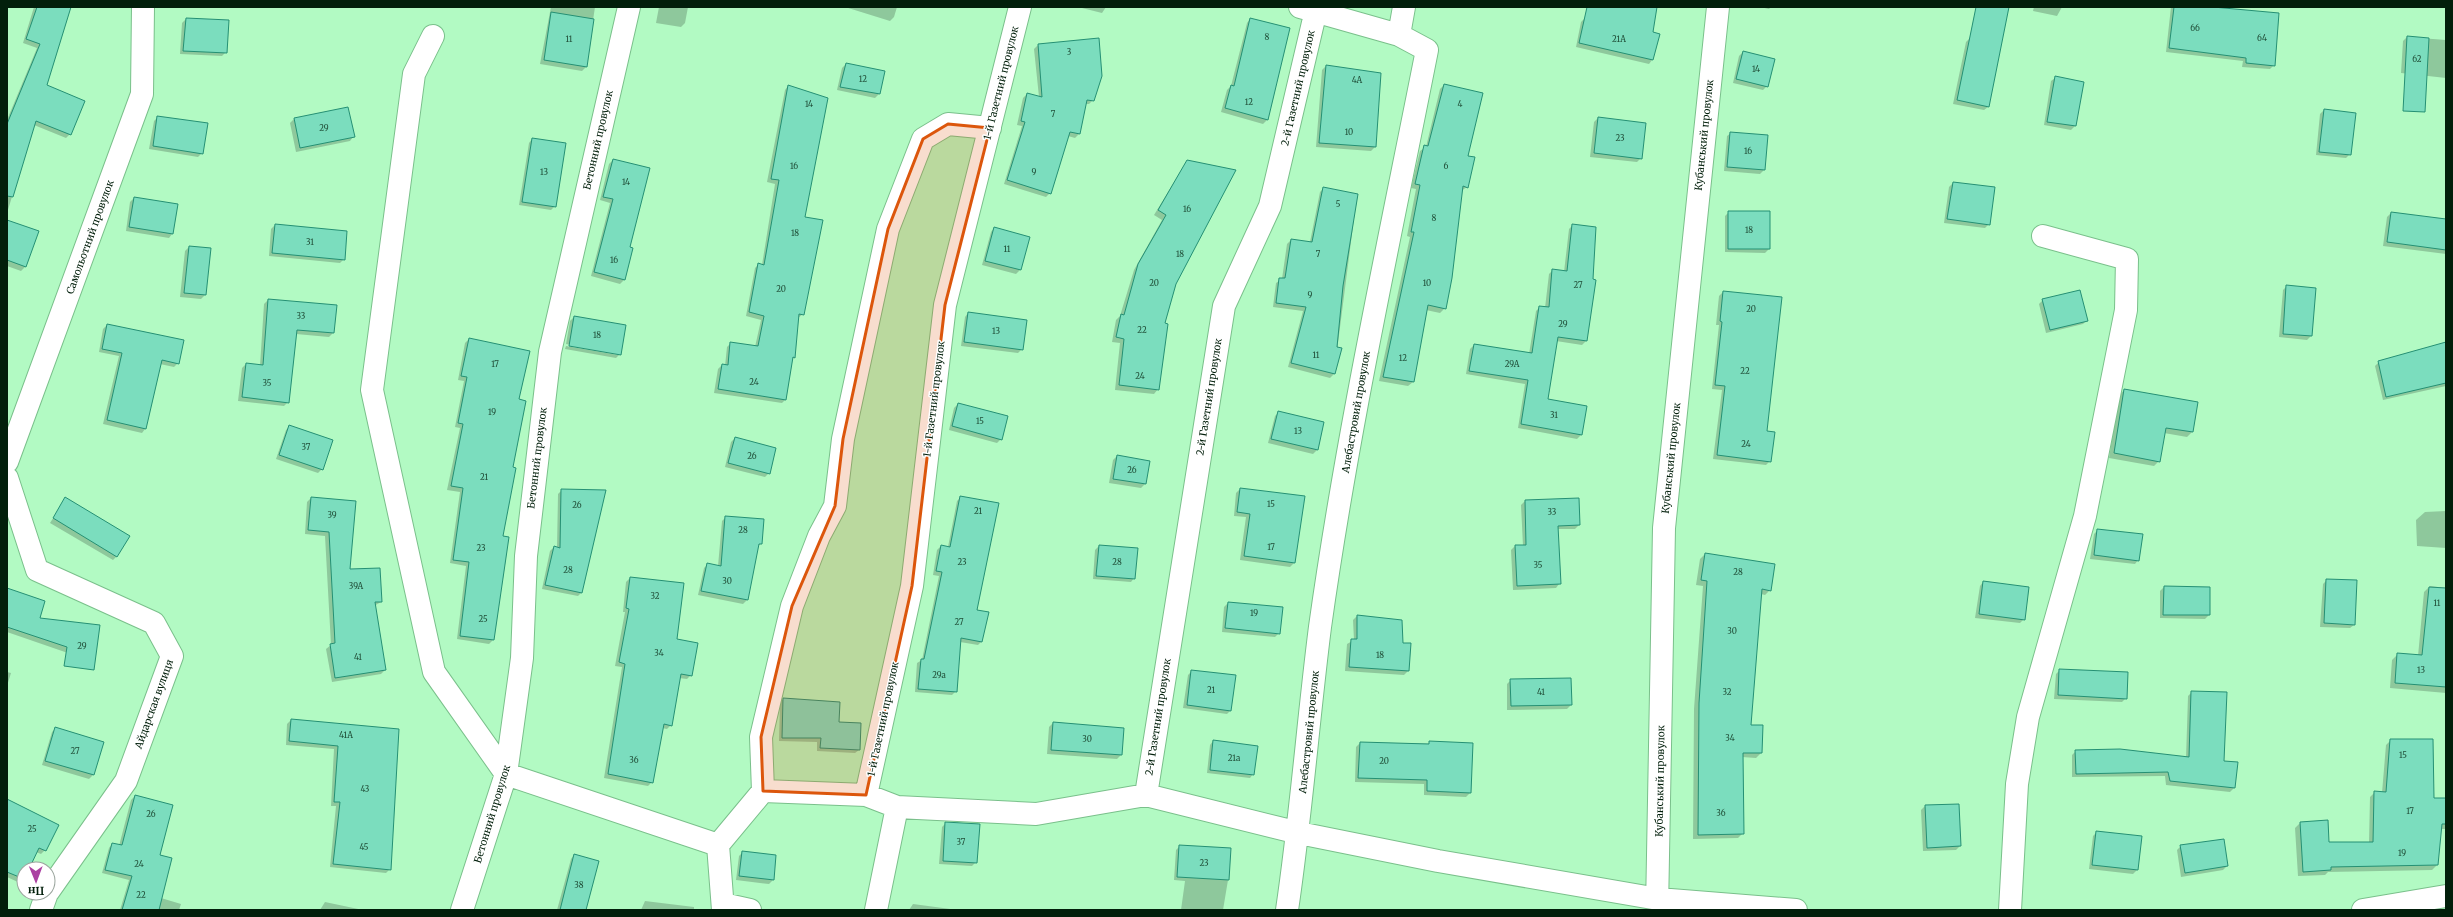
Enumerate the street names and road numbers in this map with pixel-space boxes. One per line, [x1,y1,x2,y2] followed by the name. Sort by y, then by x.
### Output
[981,24,1022,141] street label: 1-й Газетний провулок
[1278,28,1318,147] street label: 2-й Газетний провулок
[1692,78,1716,191] street label: Кубанський провулок
[580,88,616,191] street label: Бетонний провулок
[63,177,117,296] street label: Самольотний провулок
[1193,337,1225,457] street label: 2-й Газетний провулок
[920,339,948,458] street label: 1-й Газетний провулок
[1339,349,1373,475] street label: Алебастровий провулок
[1659,401,1683,514] street label: Кубанський провулок
[524,406,550,510] street label: Бетонний провулок
[1142,657,1174,777] street label: 2-й Газетний провулок
[131,658,176,751] street label: Айдарская вулиця
[864,660,902,778] street label: 1-й Газетний провулок
[1296,669,1322,795] street label: Алебастровий провулок
[1653,724,1667,837] street label: Кубанський провулок
[471,763,513,865] street label: Бетонний провулок

